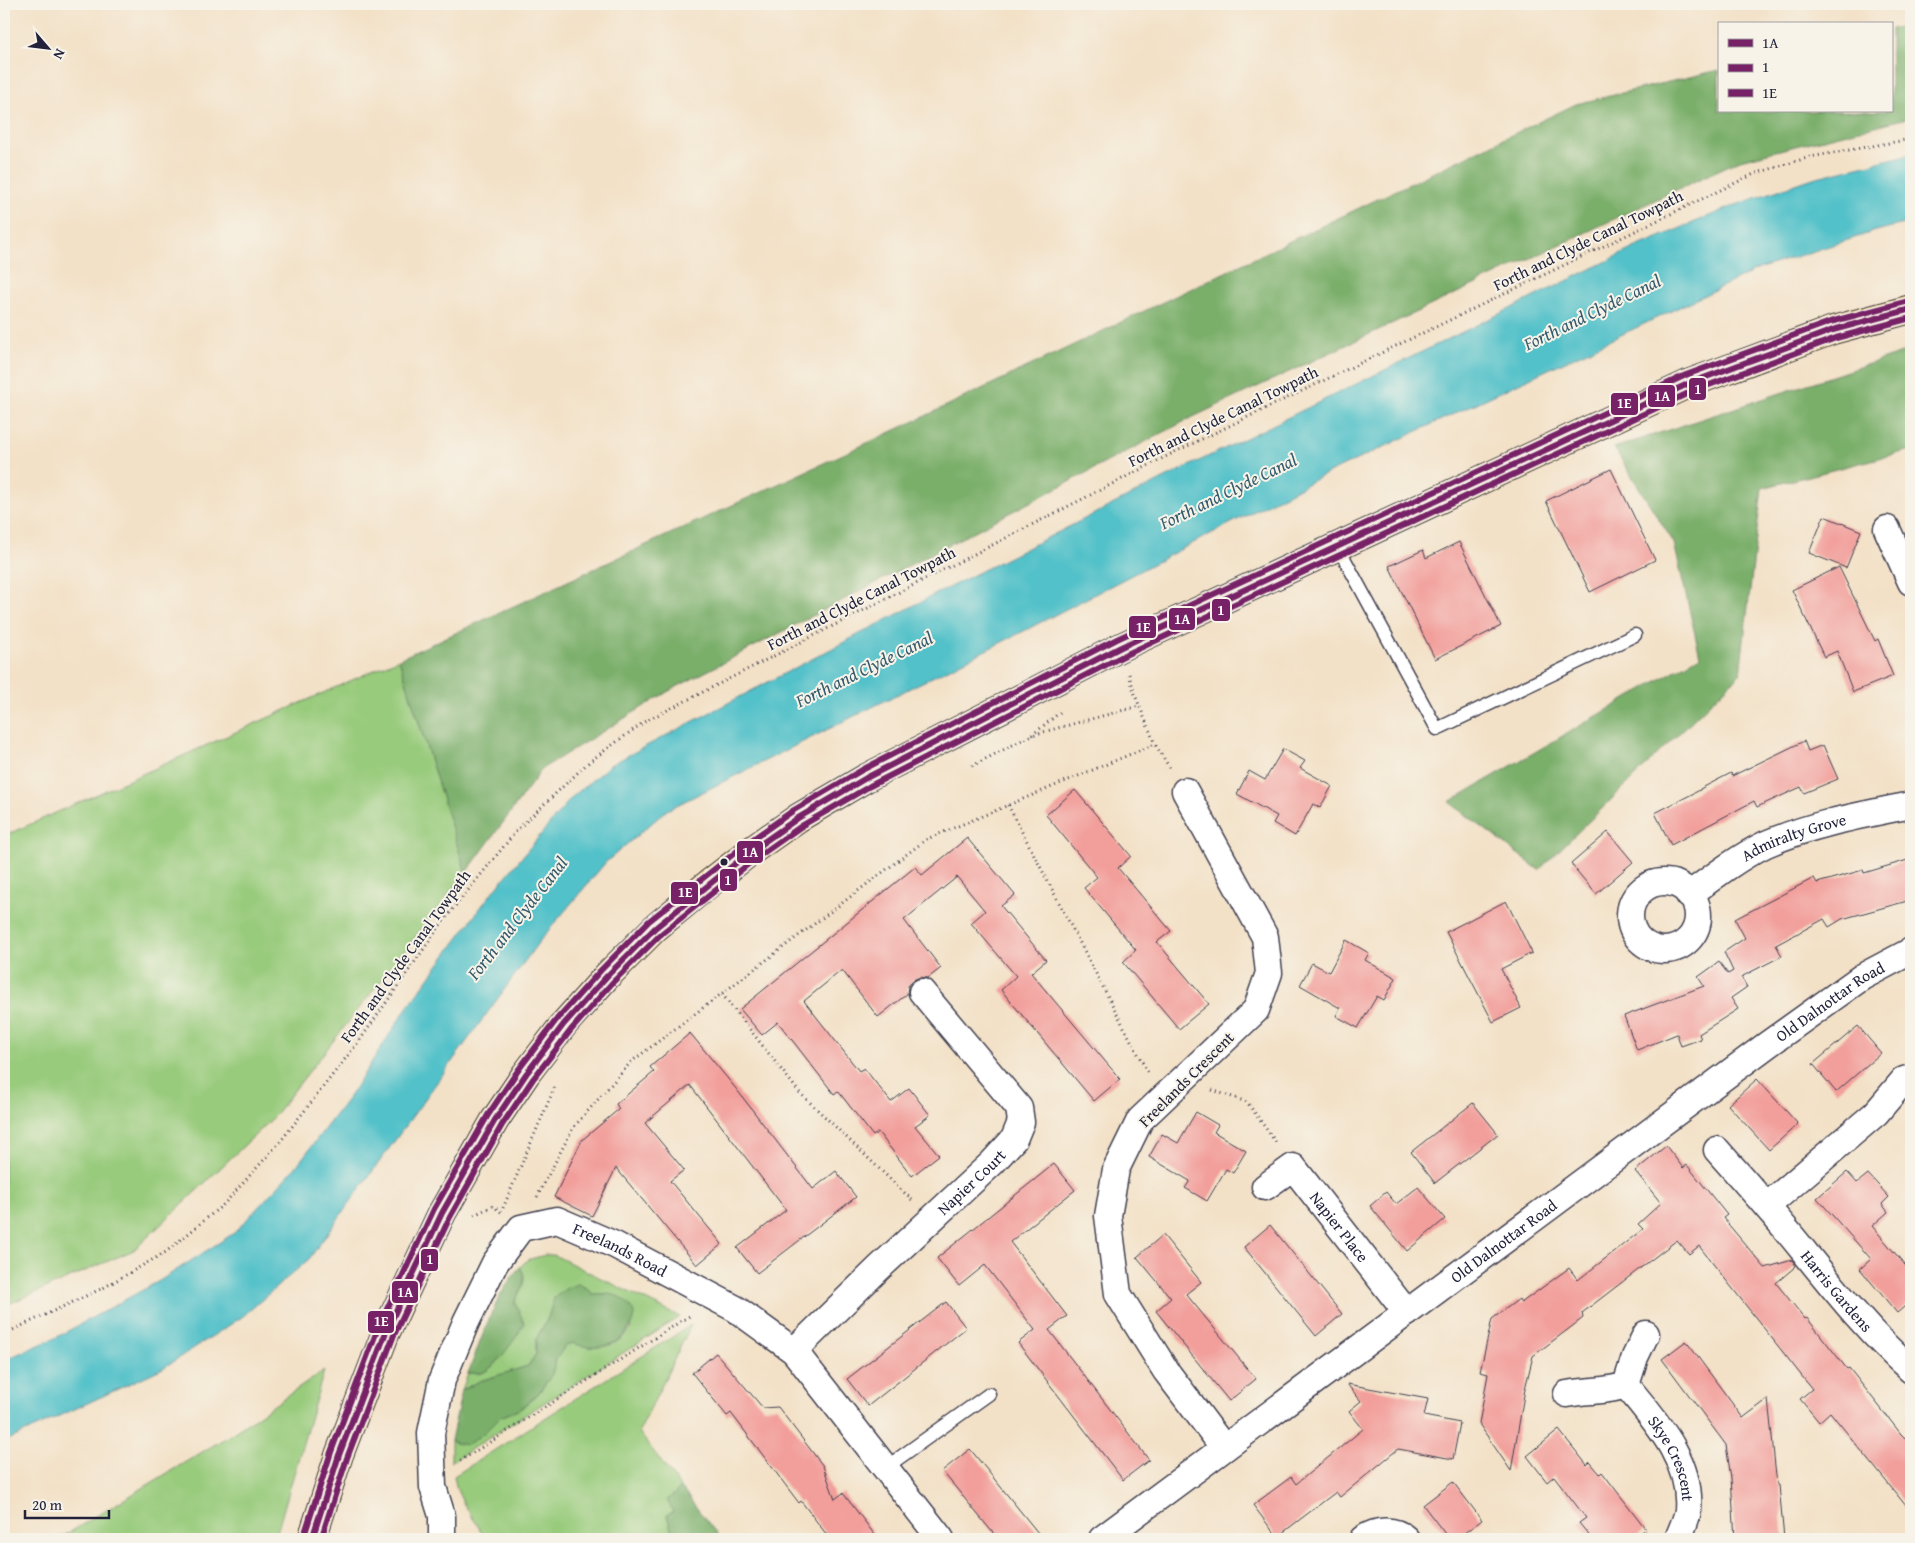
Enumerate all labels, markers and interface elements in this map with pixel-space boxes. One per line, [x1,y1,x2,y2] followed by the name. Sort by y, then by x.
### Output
[22,22,72,72] north arrow
[1718,22,1892,112] legend
[1762,32,1778,53] text: 1A
[48,45,71,63] text: N
[1762,56,1769,77] text: 1
[1762,82,1777,103] text: 1E
[1489,183,1687,297] street label: Forth and Clyde Canal Towpath
[1518,267,1666,357] water label: Forth and Clyde Canal
[1124,359,1322,473] street label: Forth and Clyde Canal Towpath
[1688,377,1707,401] line badge: 1
[1694,379,1702,399] text: 1
[1647,384,1676,408] line badge: 1A
[1654,386,1670,406] text: 1A
[1610,392,1639,416] line badge: 1E
[1617,393,1632,413] text: 1E
[1154,446,1302,536] water label: Forth and Clyde Canal
[763,540,959,656] street label: Forth and Clyde Canal Towpath
[1211,598,1231,622] line badge: 1
[1217,600,1225,620] text: 1
[1168,607,1196,631] line badge: 1A
[1174,609,1190,629] text: 1A
[1128,615,1157,639] line badge: 1E
[1136,617,1151,637] text: 1E
[790,624,938,714] water label: Forth and Clyde Canal
[1737,807,1848,867] street label: Admiralty Grove
[736,840,764,864] line badge: 1A
[742,842,758,862] text: 1A
[460,850,574,986] water label: Forth and Clyde Canal
[719,857,729,867] unlabelled marker
[334,865,476,1047] street label: Forth and Clyde Canal Towpath
[719,868,738,892] line badge: 1
[724,870,732,890] text: 1
[670,881,699,905] line badge: 1E
[678,882,693,902] text: 1E
[1770,955,1889,1047] street label: Old Dalnottar Road
[1133,1025,1240,1132] street label: Freelands Crescent
[932,1143,1011,1220] street label: Napier Court
[1304,1186,1375,1267] street label: Napier Place
[1445,1193,1562,1289] street label: Old Dalnottar Road
[569,1216,672,1283] street label: Freelands Road
[1795,1245,1878,1337] street label: Harris Gardens
[420,1248,439,1272] line badge: 1
[426,1249,434,1269] text: 1
[391,1280,419,1304] line badge: 1A
[397,1282,413,1302] text: 1A
[367,1310,395,1334] line badge: 1E
[374,1311,389,1331] text: 1E
[1643,1410,1700,1502] street label: Skye Crescent
[25,1488,109,1520] scale bar
[32,1494,63,1515] text: 20 m

